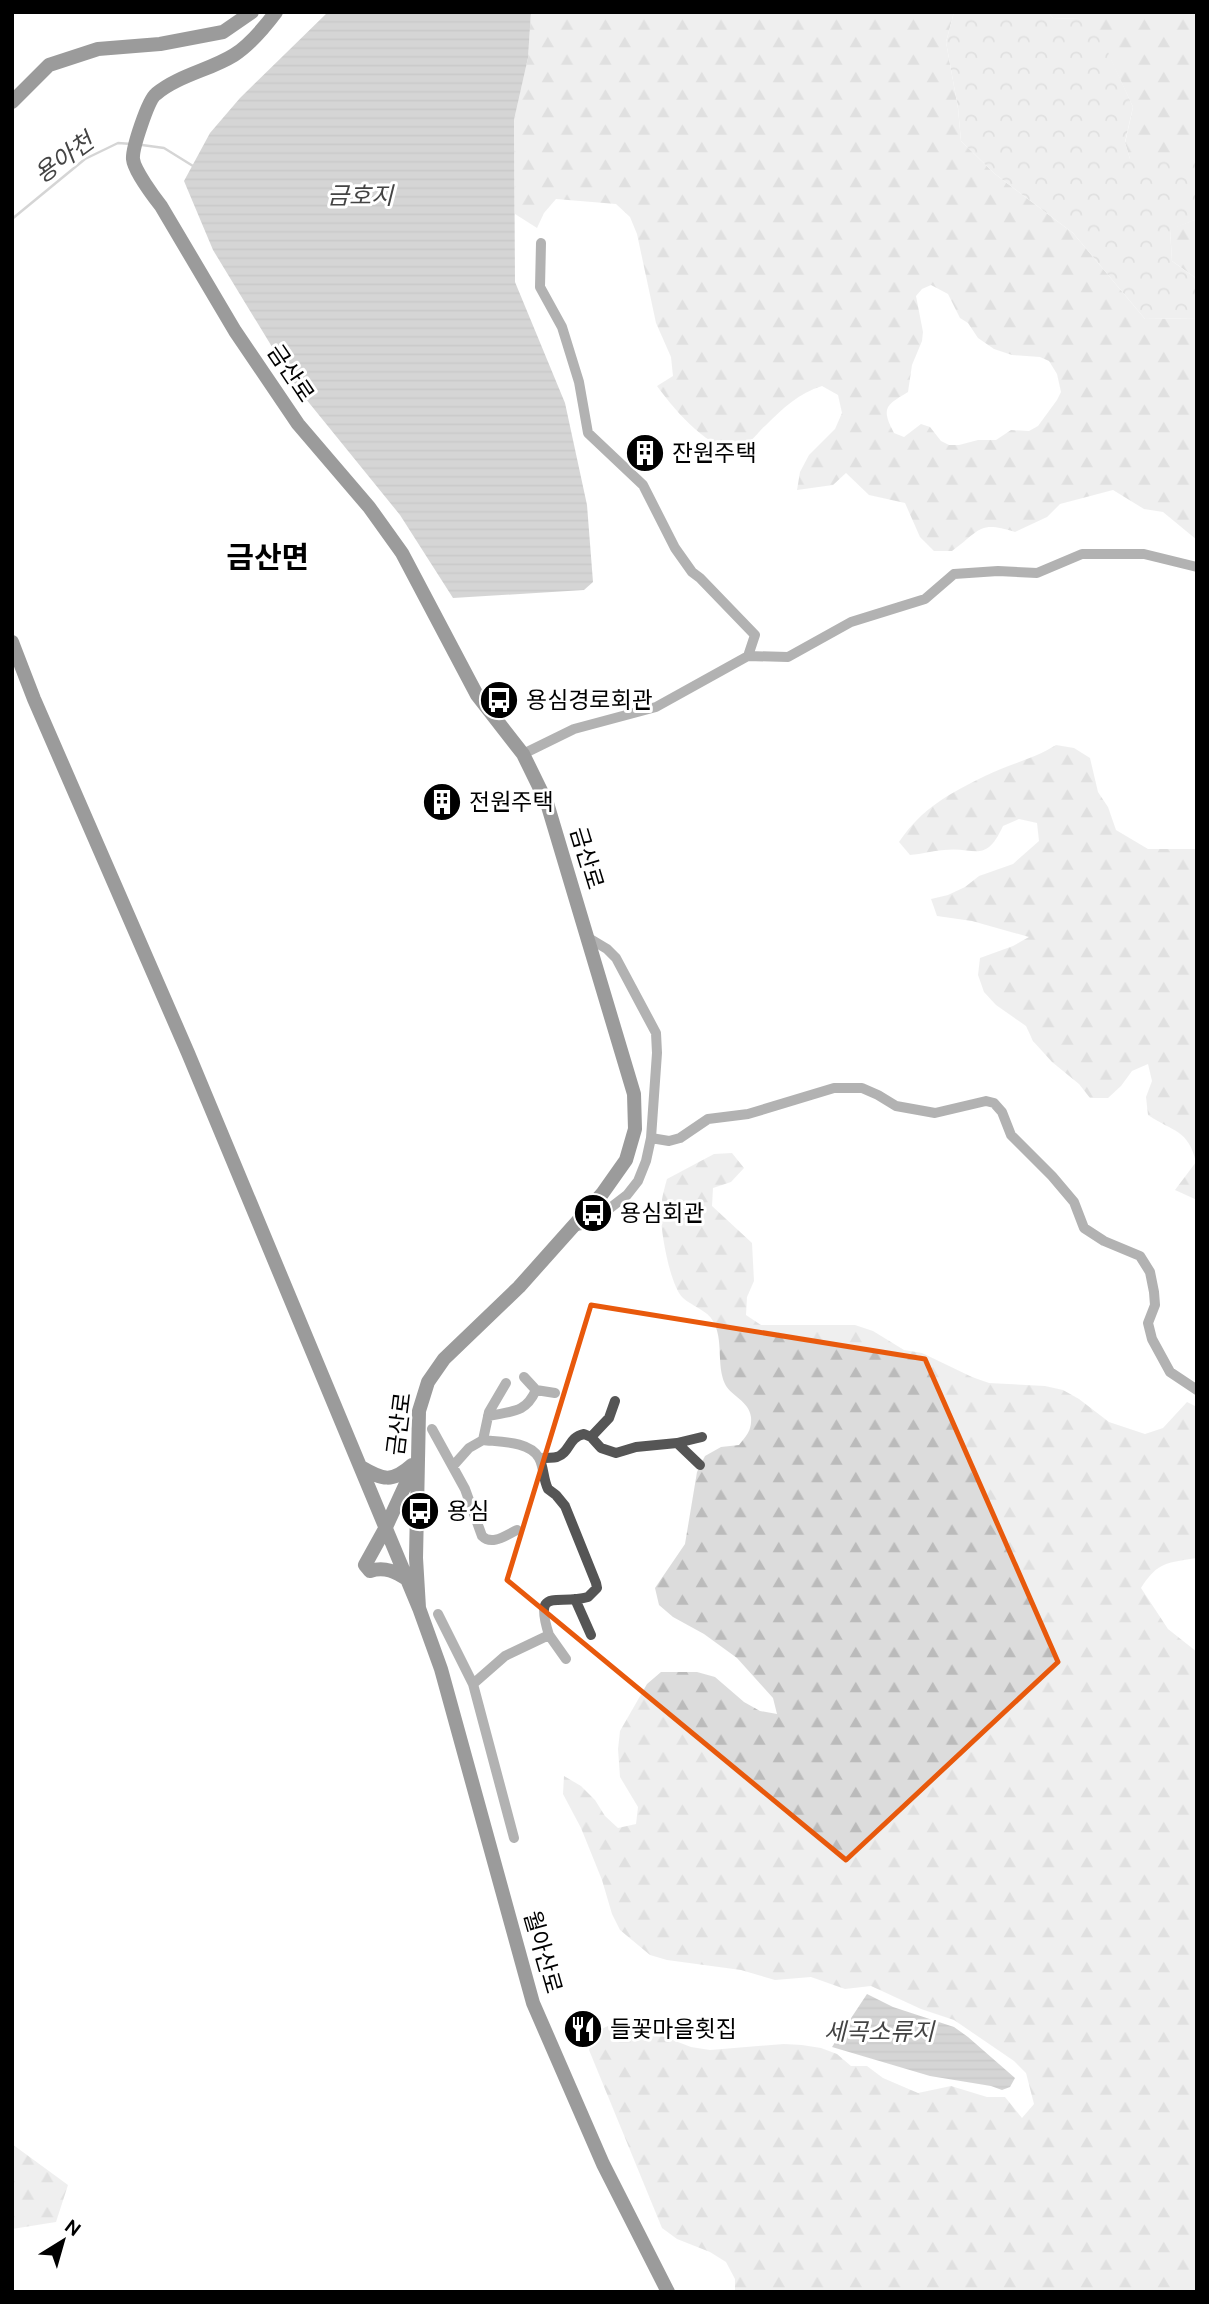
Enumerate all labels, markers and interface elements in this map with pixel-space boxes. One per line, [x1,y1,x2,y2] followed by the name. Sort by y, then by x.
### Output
[29,125,101,188] water label: 용아천
[327,182,395,209] water label: 금호지
[263,339,320,406] street label: 금산로
[624,432,666,474] building icon: 잔원주택
[672,440,757,465] place label: 잔원주택
[227,540,309,574] district label: 금산면
[478,679,520,721] bus stop icon: 용심경로회관
[526,687,653,712] place label: 용심경로회관
[421,781,463,823] building icon: 전원주택
[469,789,554,814] place label: 전원주택
[566,824,609,892] street label: 금산로
[572,1192,614,1234] bus stop icon: 용심회관
[620,1200,705,1225] place label: 용심회관
[382,1391,415,1457] street label: 금산로
[399,1490,441,1532] bus stop icon: 용심
[447,1498,489,1523] place label: 용심
[520,1908,567,1996] street label: 월아산로
[562,2008,604,2050] restaurant icon: 들꽃마을횟집
[610,2016,737,2041] place label: 들꽃마을횟집
[824,2018,936,2045] water label: 세곡소류지
[28,2206,98,2276] north arrow
[61,2214,86,2240] text: N

